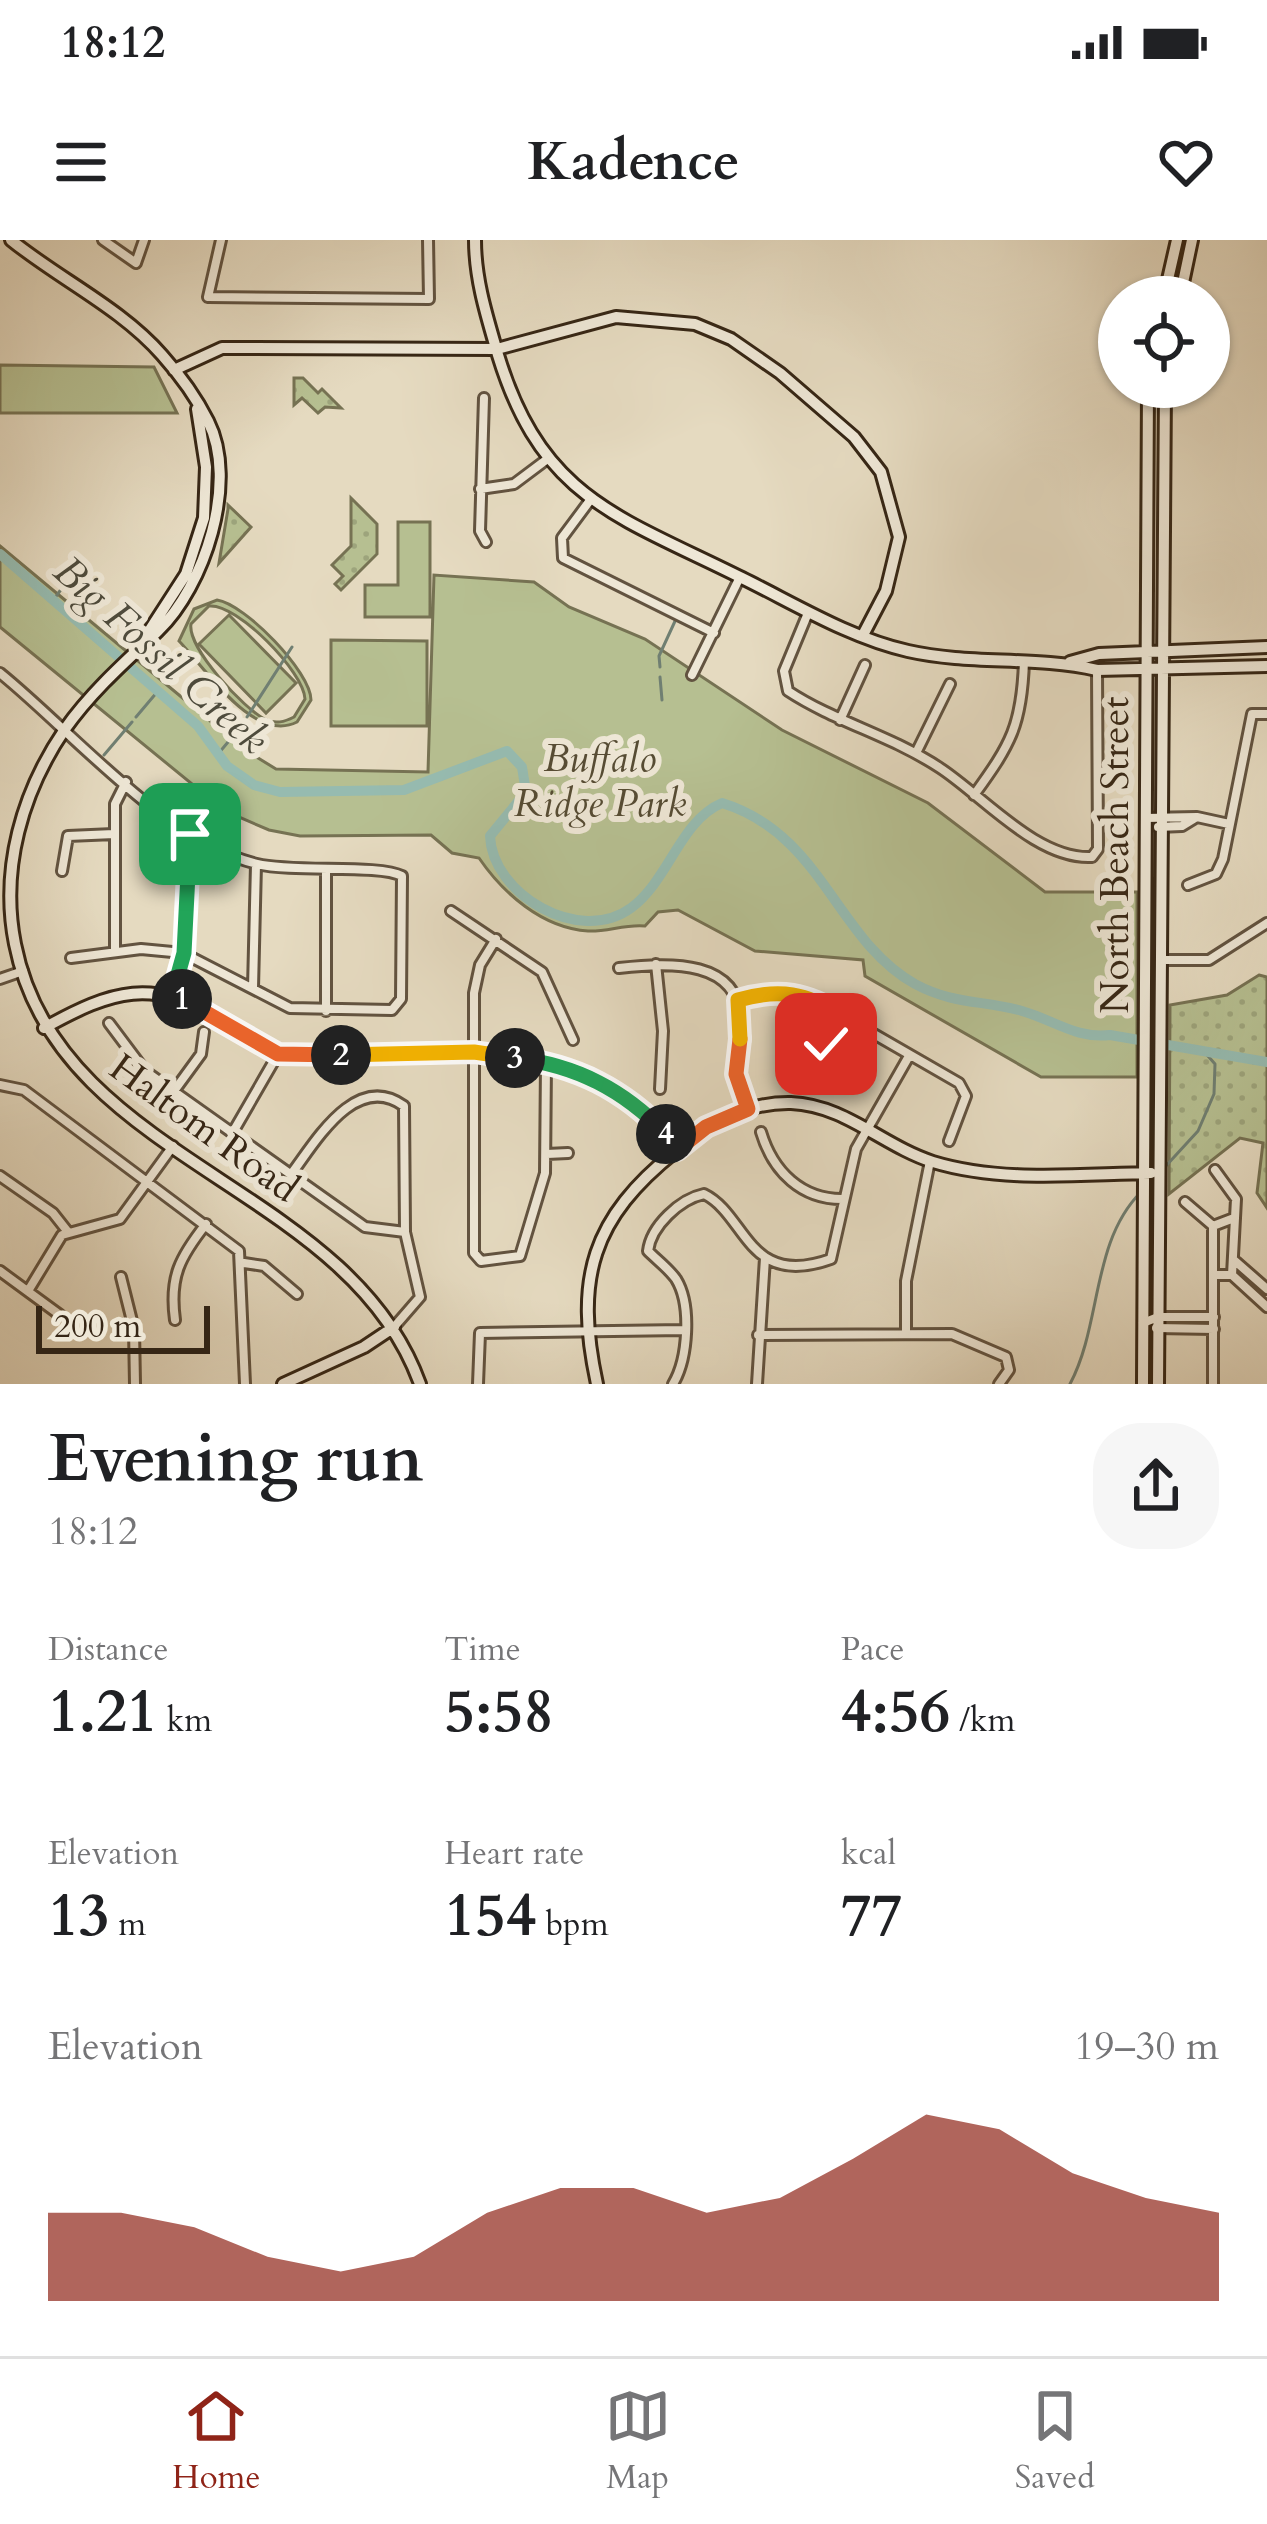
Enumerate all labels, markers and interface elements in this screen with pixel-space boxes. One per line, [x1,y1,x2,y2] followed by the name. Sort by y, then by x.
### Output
[60,12,165,73] text: 18:12
[527,126,740,199] text: Kadence
[48,129,114,195] icon: menu
[1153,129,1219,195] icon: heart
[1098,276,1230,408] map controls
[1098,276,1230,408] button: locate
[41,543,281,767] water label: Big Fossil Creek
[1089,696,1142,1014] street label: North Beach Street
[514,732,686,830] park label: Buffalo Ridge Park
[139,783,241,885] pin
[157,801,223,867] icon: arrive
[152,969,212,1029] pin: 1
[174,976,190,1021] text: 1
[775,993,877,1095] pin
[793,1011,859,1077] icon: check
[311,1025,371,1085] pin: 2
[485,1028,545,1088] pin: 3
[333,1032,349,1077] text: 2
[507,1035,523,1080] text: 3
[99,1041,310,1215] street label: Haltom Road
[636,1104,696,1164] pin: 4
[658,1111,674,1156] text: 4
[36,1300,210,1353] scale bar
[54,1304,141,1349] text: 200 m
[48,1415,423,1504] text: Evening run
[1093,1423,1219,1549] button: share
[48,1505,138,1558] text: 18:12
[48,1627,169,1672] text: Distance
[444,1627,521,1672] text: Time
[841,1627,904,1672] text: Pace
[48,1672,158,1753] text: 1.21
[444,1672,554,1753] text: 5:58
[841,1672,950,1753] text: 4:56
[158,1698,212,1743] text: km
[950,1698,1015,1743] text: /km
[48,1831,179,1876] text: Elevation
[444,1831,584,1876] text: Heart rate
[841,1831,896,1876] text: kcal
[48,1876,109,1957] text: 13
[444,1876,537,1957] text: 154
[841,1876,902,1957] text: 77
[109,1902,146,1947] text: m
[537,1902,609,1947] text: bpm
[48,2020,203,2073] text: Elevation
[1074,2020,1219,2073] text: 19–30 m
[172,2383,260,2500] tab: Home
[605,2383,671,2500] tab: Map
[1015,2383,1095,2500] tab: Saved

